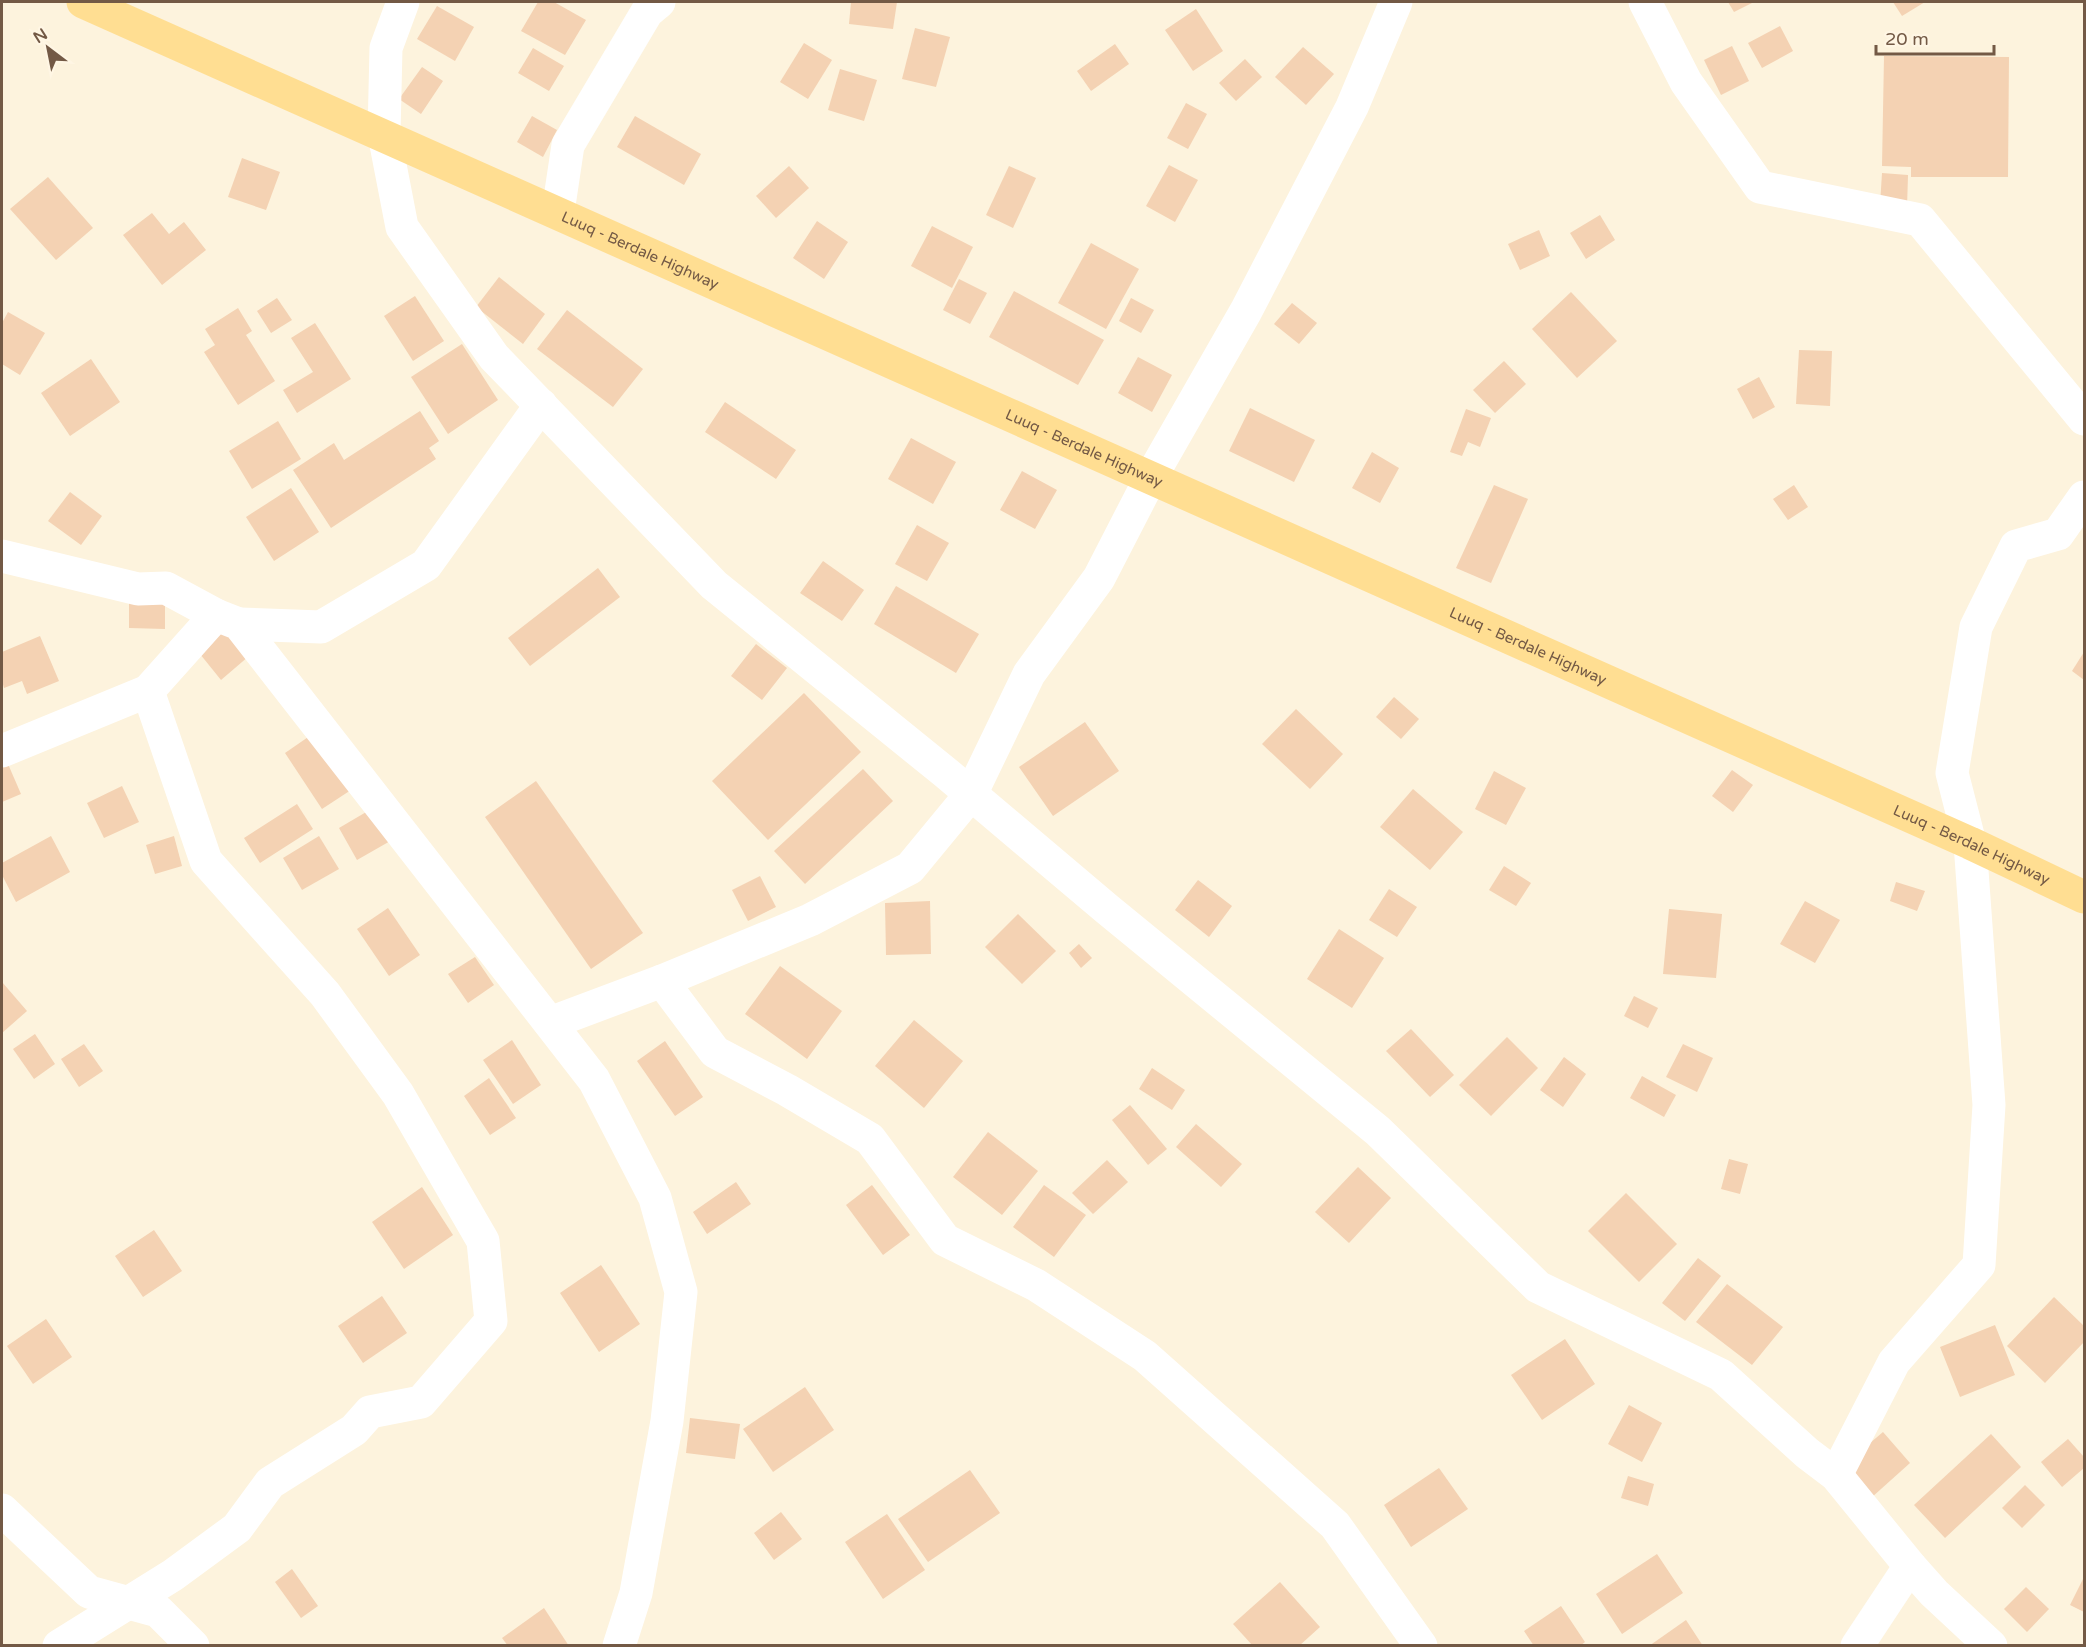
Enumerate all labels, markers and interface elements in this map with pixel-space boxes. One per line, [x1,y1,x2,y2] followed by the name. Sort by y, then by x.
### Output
[18,18,78,78] north arrow
[1876,18,1994,56] scale bar
[30,24,51,48] text: N
[1885,28,1929,50] text: 20 m
[559,207,722,293] street label: Luuq - Berdale Highway
[1003,405,1166,491] street label: Luuq - Berdale Highway
[1447,603,1609,689] street label: Luuq - Berdale Highway
[1890,801,2053,888] street label: Luuq - Berdale Highway

